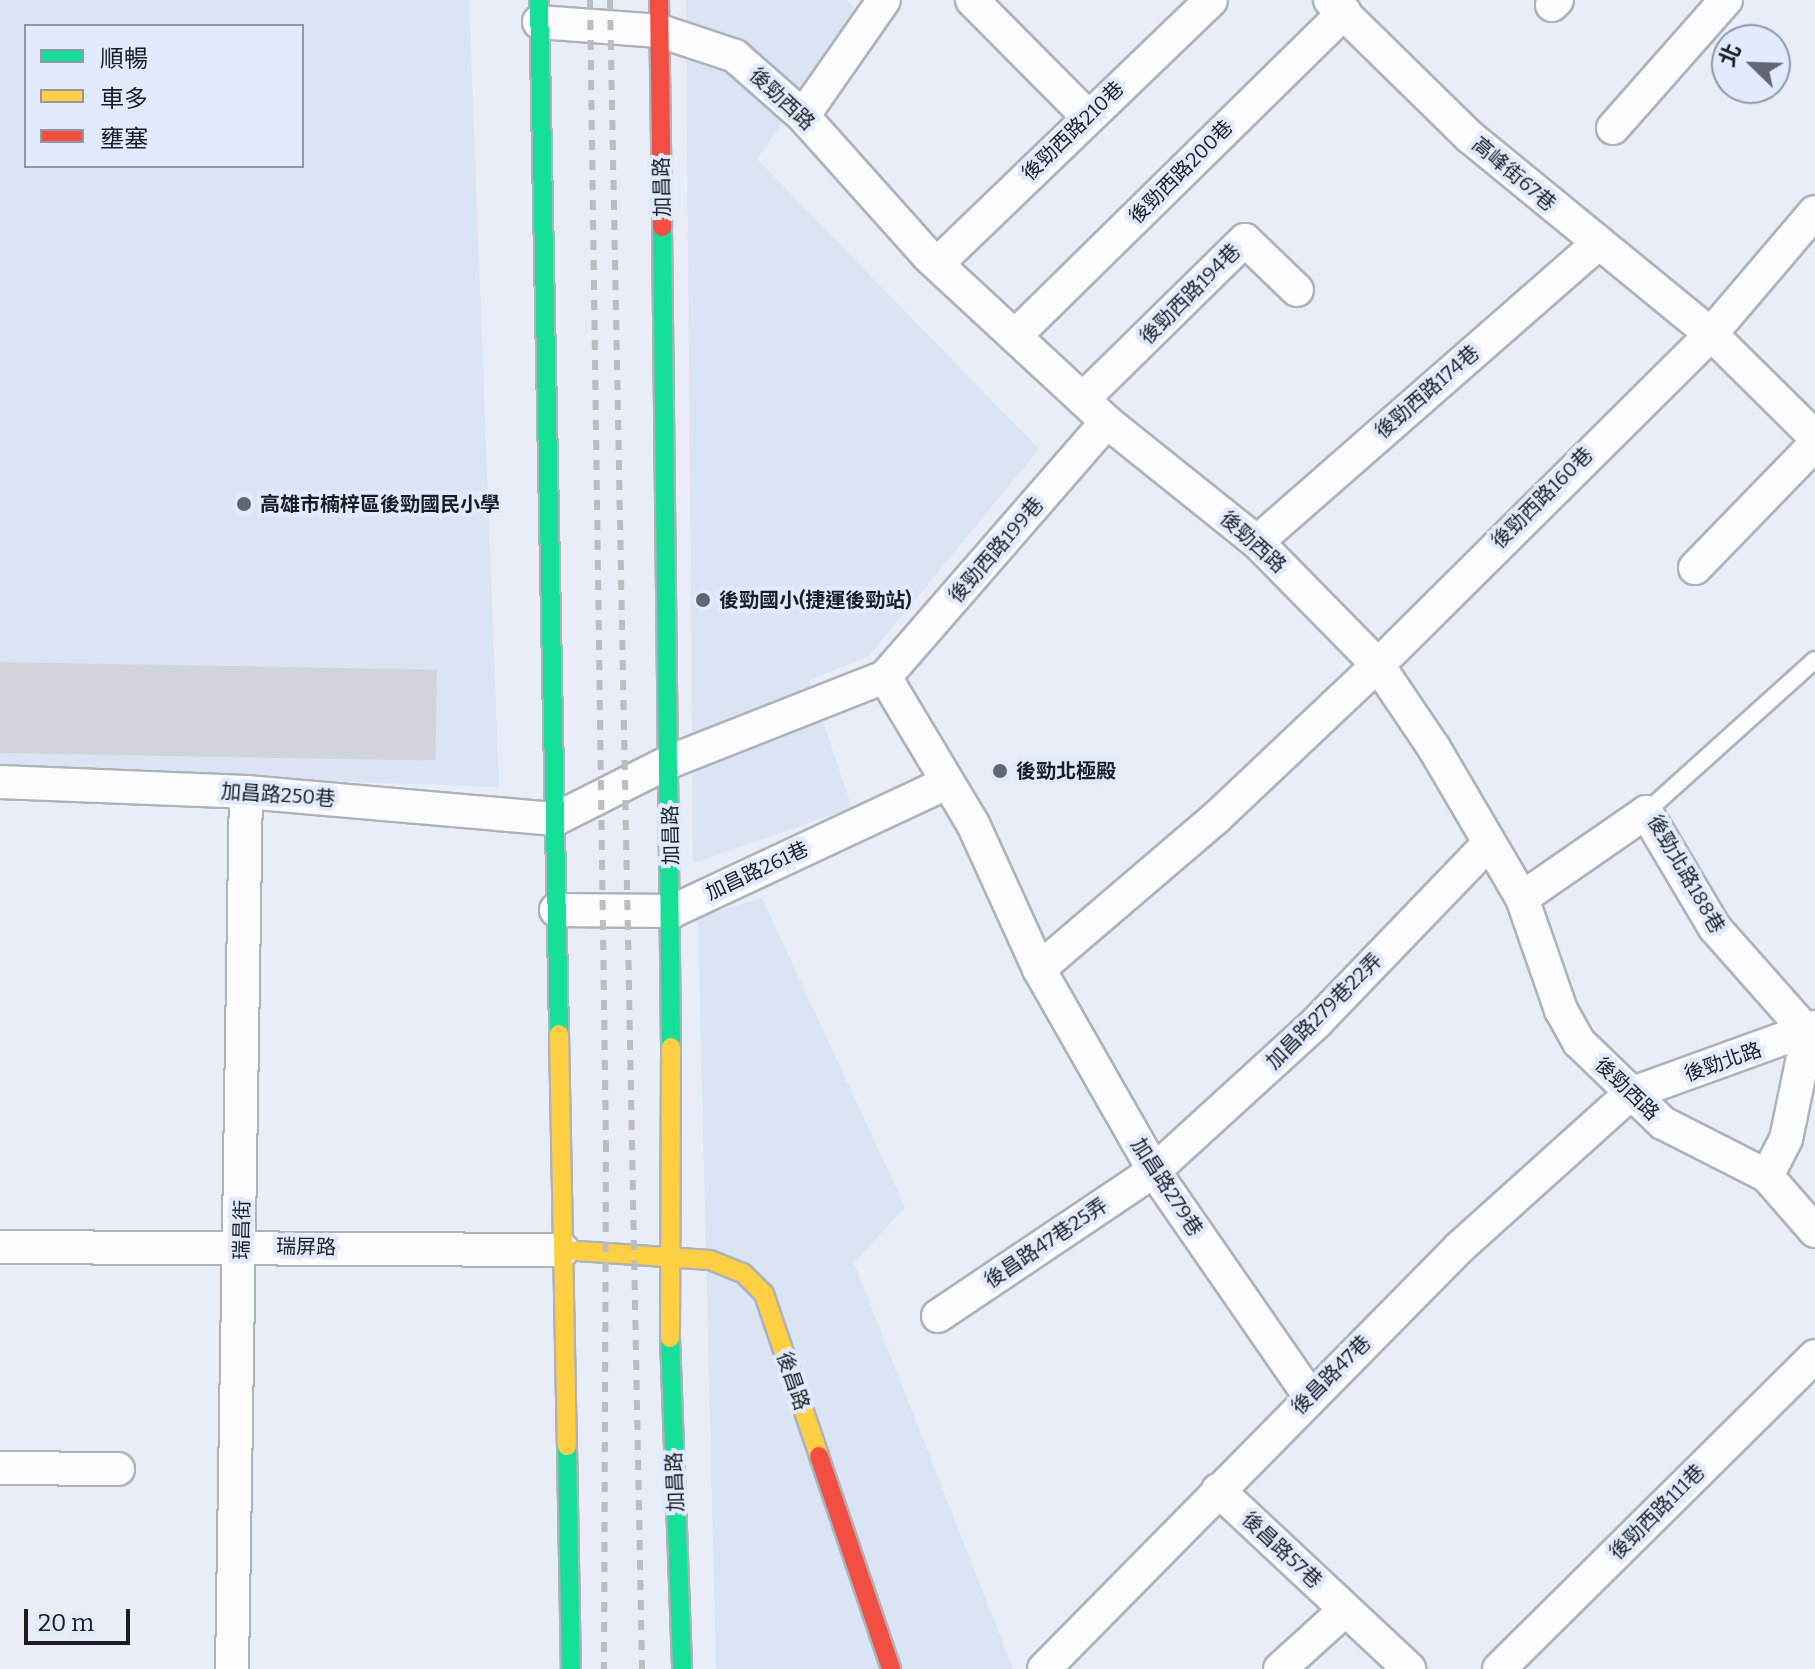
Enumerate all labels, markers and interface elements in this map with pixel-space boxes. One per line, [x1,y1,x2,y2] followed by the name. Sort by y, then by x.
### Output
[24,24,304,168] legend
[1711,24,1791,104] north arrow
[1714,40,1747,71] text: 北
[100,45,148,73] text: 順暢
[745,63,819,135] street label: 後勁西路
[1017,77,1129,185] street label: 後勁西路210巷
[100,85,148,113] text: 車多
[1124,115,1238,229] street label: 後勁西路200巷
[100,125,148,153] text: 壅塞
[1467,132,1561,216] street label: 高峰街67巷
[649,157,675,217] street label: 加昌路
[1135,239,1245,349] street label: 後勁西路194巷
[1370,340,1484,444] street label: 後勁西路174巷
[1487,443,1597,553] street label: 後勁西路160巷
[260,492,500,516] place label: 高雄市楠梓區後勁國民小學
[944,492,1048,608] street label: 後勁西路199巷
[235,495,253,513] marker: 高雄市楠梓區後勁國民小學
[1215,506,1291,578] street label: 後勁西路
[719,588,912,612] place label: 後勁國小(捷運後勁站)
[694,591,712,609] marker: 後勁國小(捷運後勁站)
[1016,759,1116,783] place label: 後勁北極殿
[991,762,1009,780] marker: 後勁北極殿
[220,779,336,811] street label: 加昌路250巷
[658,805,684,865] street label: 加昌路
[1643,811,1729,937] street label: 後勁北路188巷
[702,837,812,905] street label: 加昌路261巷
[1261,948,1387,1074] street label: 加昌路279巷22弄
[1681,1038,1765,1086] street label: 後勁北路
[1590,1053,1664,1125] street label: 後勁西路
[1126,1133,1208,1241] street label: 加昌路279巷
[980,1193,1112,1293] street label: 後昌路47巷25弄
[229,1200,255,1260] street label: 瑞昌街
[276,1234,336,1260] street label: 瑞屏路
[1287,1331,1375,1419] street label: 後昌路47巷
[772,1349,814,1413] street label: 後昌路
[662,1452,688,1512] street label: 加昌路
[1605,1460,1709,1564] street label: 後勁西路111巷
[1237,1507,1327,1593] street label: 後昌路57巷
[28,1593,134,1643] scale bar
[38,1609,94,1637] text: 20 m

